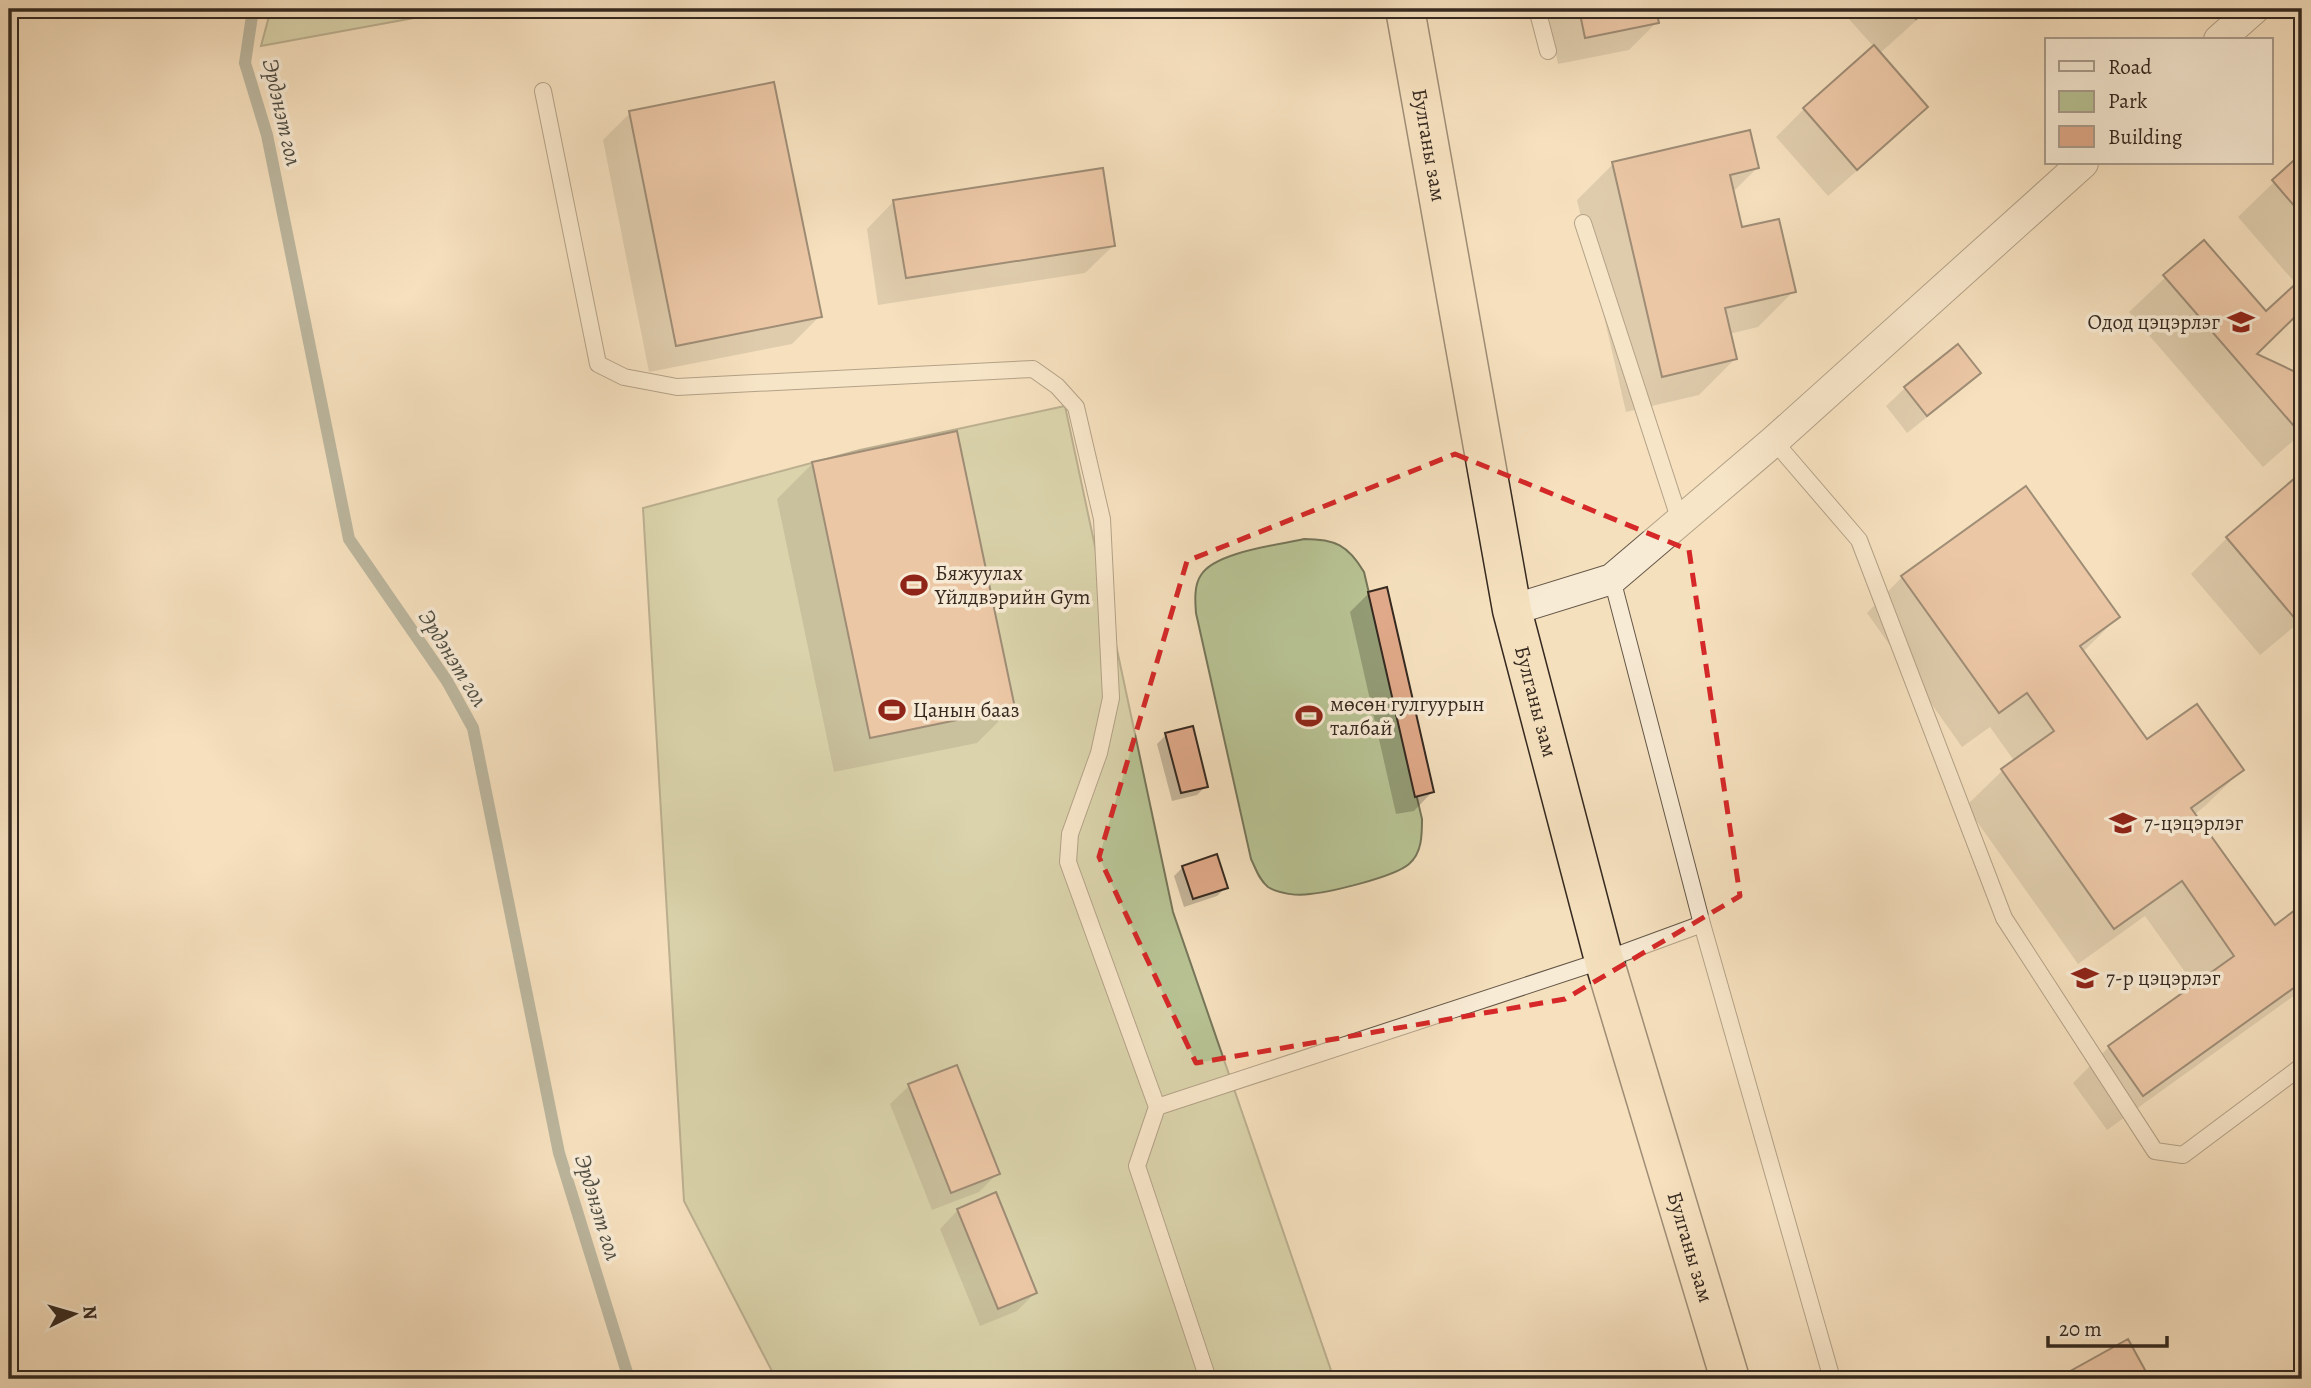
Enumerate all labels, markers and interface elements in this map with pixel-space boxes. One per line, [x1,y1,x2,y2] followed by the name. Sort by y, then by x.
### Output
[2045,38,2272,164] legend
[2108,53,2152,81] text: Road
[255,55,309,169] water label: Эрдэнэт гол
[1405,86,1453,204] street label: Булганы зам
[2108,87,2148,115] text: Park
[2108,123,2183,151] text: Building
[2226,307,2256,337] school or university icon: Одод цэцэрлэг
[2088,308,2220,336] place label: Одод цэцэрлэг
[934,559,1091,611] place label: Бяжуулах Үйлдвэрийн Gym
[899,570,929,600] sports icon: Бяжуулах Үйлдвэрийн Gym
[411,603,495,713] water label: Эрдэнэт гол
[1508,643,1564,760] street label: Булганы зам
[1330,690,1484,742] place label: мөсөн гулгуурын талбай
[877,695,907,725] sports icon: Цанын бааз
[913,696,1020,724] place label: Цанын бааз
[1294,701,1324,731] sports icon: мөсөн гулгуурын талбай
[2108,808,2138,838] school or university icon: 7-цэцэрлэг
[2144,809,2243,837] place label: 7-цэцэрлэг
[2070,963,2100,993] school or university icon: 7-р цэцэрлэг
[2106,964,2221,992] place label: 7-р цэцэрлэг
[567,1150,629,1264] water label: Эрдэнэт гол
[1660,1188,1720,1306] street label: Булганы зам
[38,1280,108,1350] north arrow
[2048,1304,2168,1348] scale bar
[76,1305,104,1321] text: N
[2059,1315,2102,1343] text: 20 m

